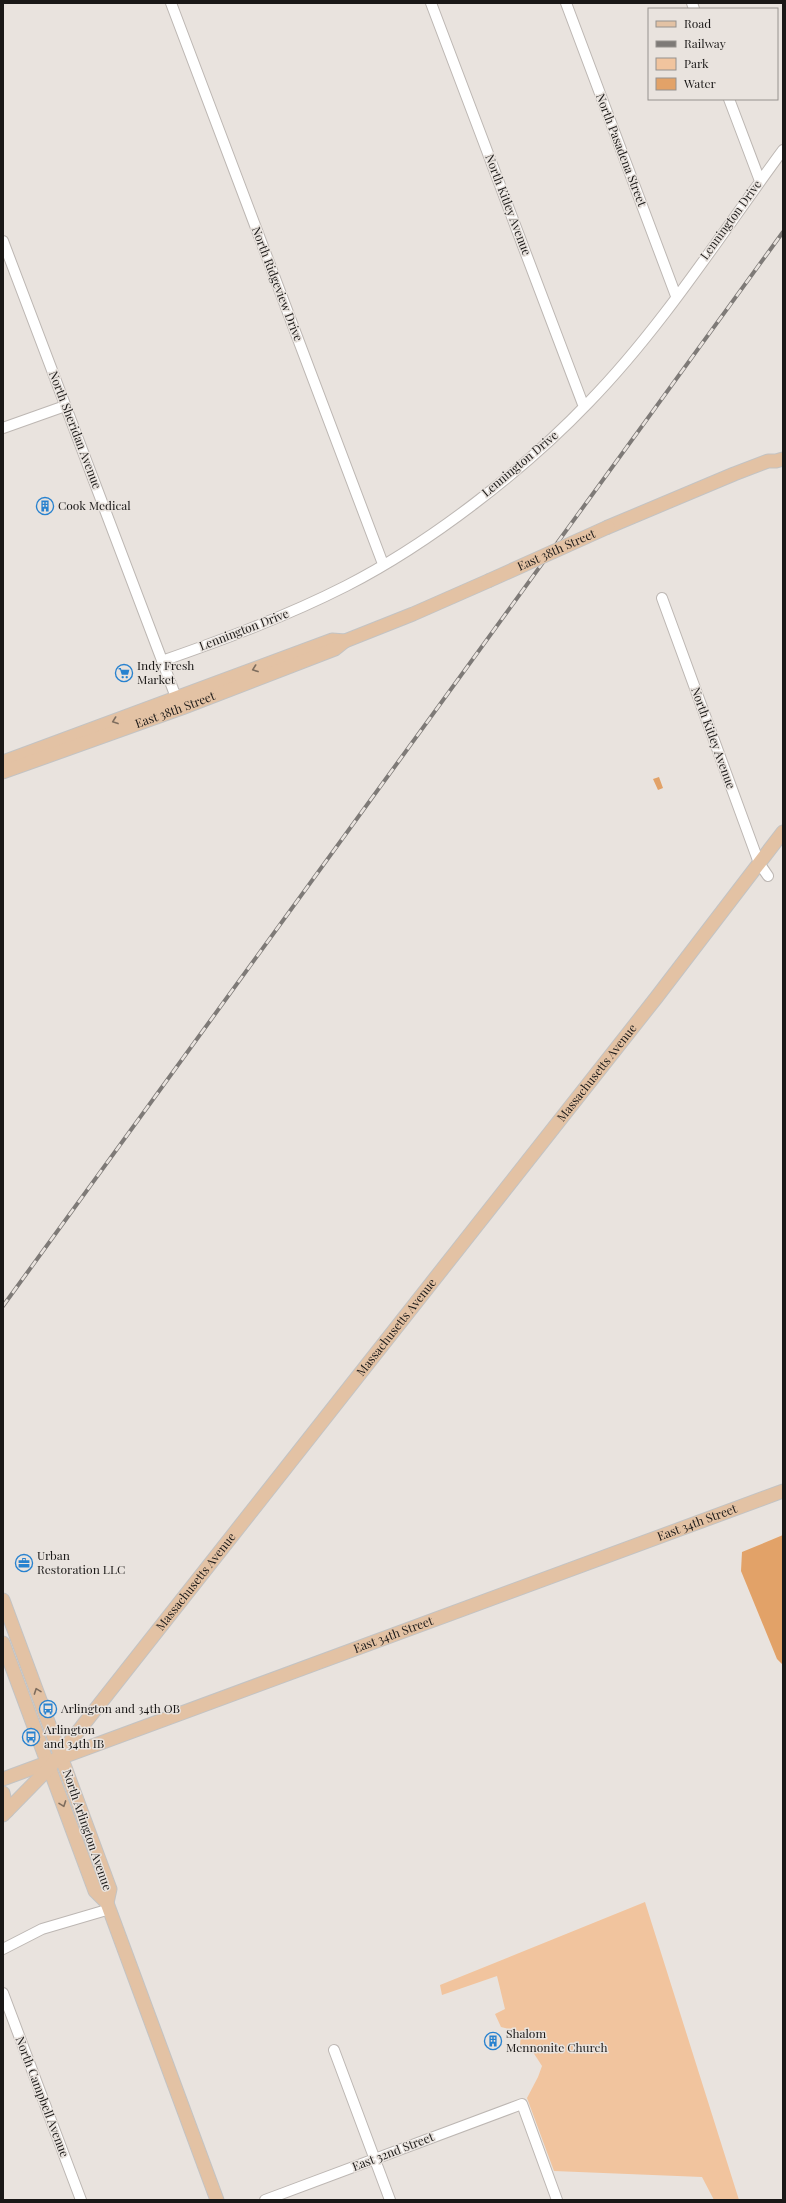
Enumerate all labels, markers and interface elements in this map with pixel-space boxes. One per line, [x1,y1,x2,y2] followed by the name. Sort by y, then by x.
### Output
[648,8,778,100] legend
[684,15,711,31] text: Road
[684,35,726,51] text: Railway
[684,55,709,71] text: Park
[683,75,717,91] text: Water
[593,91,651,209] street label: North Pasadena Street
[482,152,536,258] street label: North Kitley Avenue
[696,176,764,262] street label: Lennington Drive
[249,224,307,343] street label: North Ridgeview Drive
[46,368,106,491] street label: North Sheridan Avenue
[478,427,561,500] street label: Lennington Drive
[35,496,55,516] building icon: Cook Medical
[58,497,131,513] place label: Cook Medical
[514,524,598,574] street label: East 38th Street
[197,605,291,654] street label: Lennington Drive
[137,657,194,687] place label: Indy Fresh Market
[114,663,134,683] supermarket icon: Indy Fresh Market
[251,664,258,673] one-way arrow
[688,685,740,791] street label: North Kitley Avenue
[133,687,218,731] street label: East 38th Street
[111,717,118,725] one-way arrow
[553,1020,640,1124] street label: Massachusetts Avenue
[352,1275,439,1379] street label: Massachusetts Avenue
[655,1499,740,1544] street label: East 34th Street
[152,1529,239,1633] street label: Massachusetts Avenue
[37,1547,125,1577] place label: Urban Restoration LLC
[14,1553,34,1573] office icon: Urban Restoration LLC
[351,1612,436,1656] street label: East 34th Street
[33,1687,41,1694] one-way arrow
[38,1699,58,1719] bus stop icon: Arlington and 34th OB
[60,1700,180,1716] place label: Arlington and 34th OB
[43,1721,104,1751] place label: Arlington and 34th IB
[21,1727,41,1747] bus stop icon: Arlington and 34th IB
[60,1767,116,1892] street label: North Arlington Avenue
[59,1800,67,1807] one-way arrow
[506,2025,607,2055] place label: Shalom Mennonite Church
[483,2031,503,2051] building icon: Shalom Mennonite Church
[12,2034,73,2159] street label: North Campbell Avenue
[350,2128,436,2174] street label: East 32nd Street

